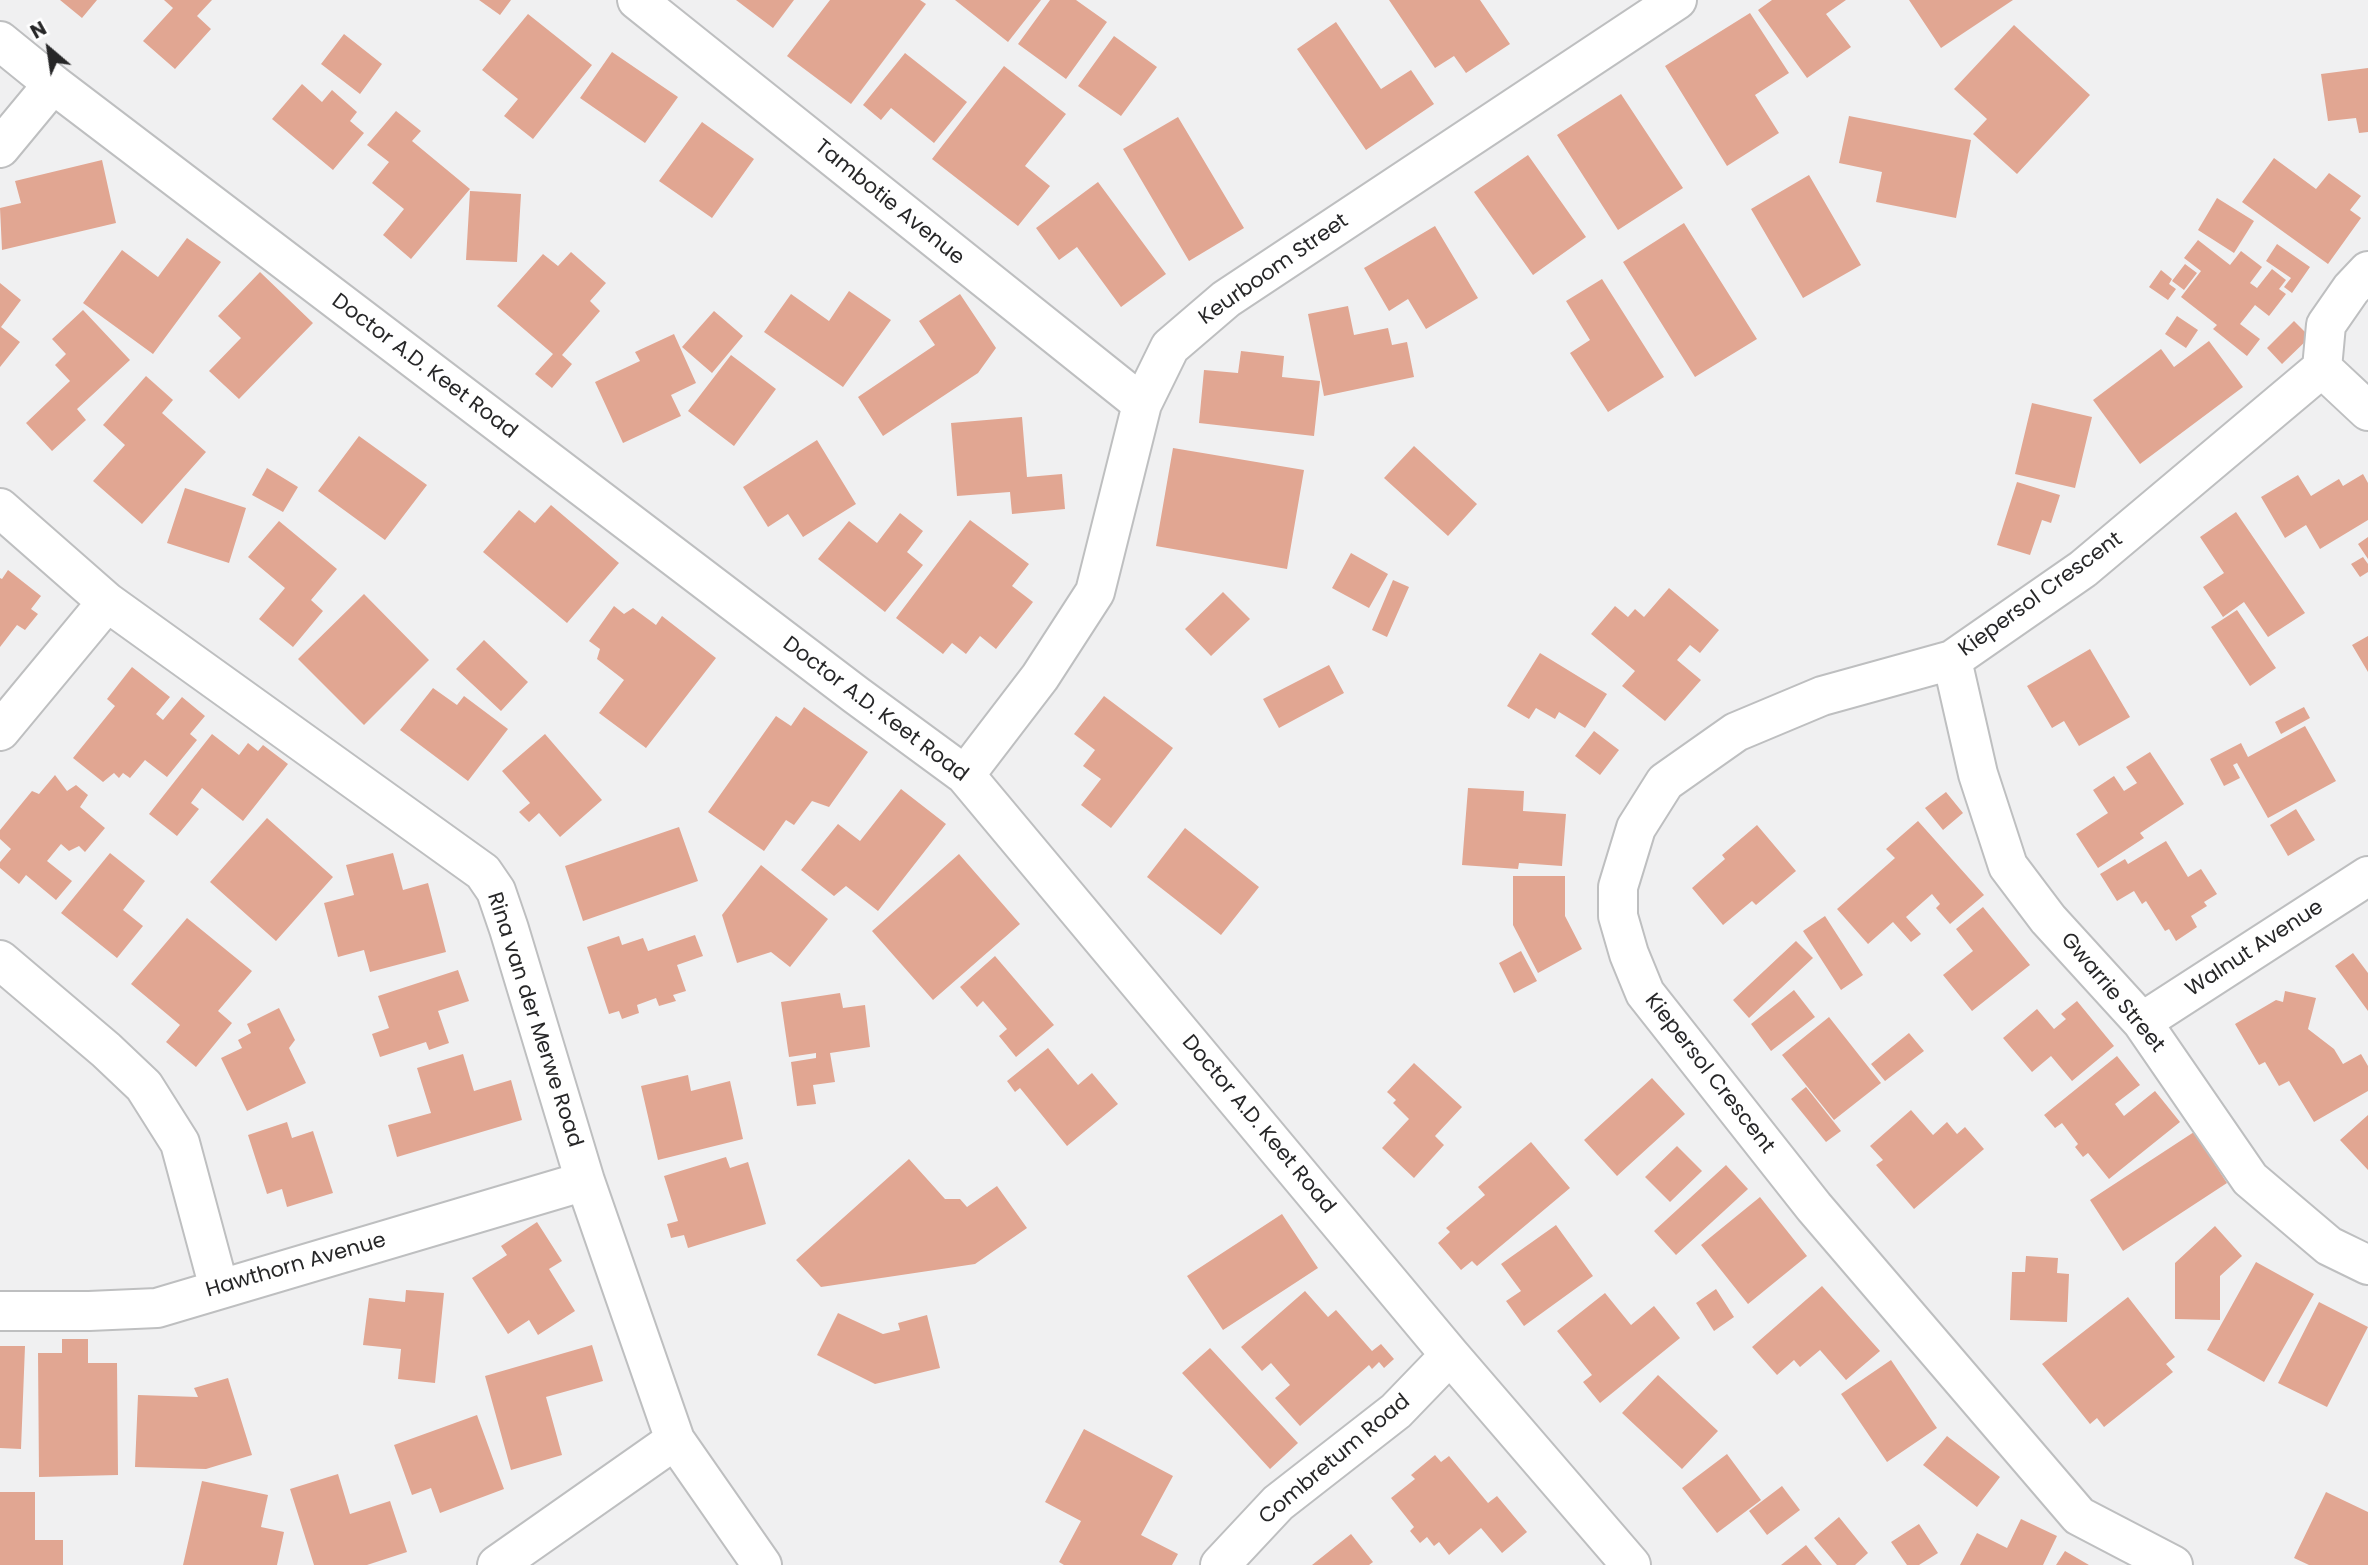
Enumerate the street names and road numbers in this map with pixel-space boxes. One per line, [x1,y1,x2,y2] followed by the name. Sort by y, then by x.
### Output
[809,135,969,271] street label: Tambotie Avenue
[1194,209,1354,331] street label: Keurboom Street
[326,289,522,445] street label: Doctor A.D. Keet Road
[1954,527,2128,663] street label: Kiepersol Crescent
[777,632,973,788] street label: Doctor A.D. Keet Road
[481,890,587,1150] street label: Rina van der Merwe Road
[2182,895,2328,1003] street label: Walnut Avenue
[2055,928,2169,1058] street label: Gwarrie Street
[1639,989,1779,1159] street label: Kiepersol Crescent
[1176,1031,1340,1219] street label: Doctor A.D. Keet Road
[203,1228,389,1304] street label: Hawthorn Avenue
[1254,1390,1416,1530] street label: Combretum Road

